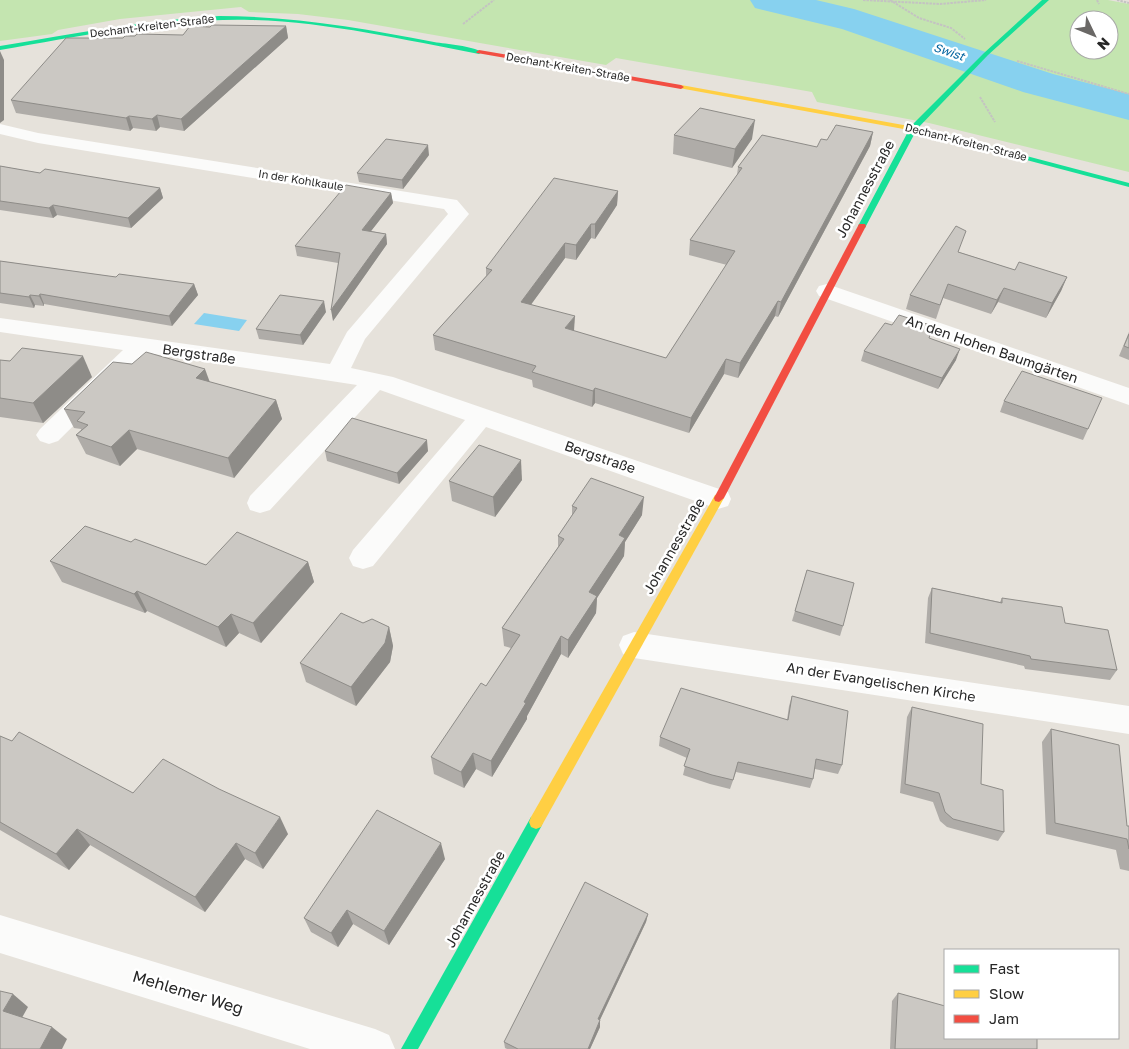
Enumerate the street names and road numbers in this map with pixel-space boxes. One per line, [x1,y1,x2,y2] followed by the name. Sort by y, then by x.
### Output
[89,11,215,40] street label: Dechant-Kreiten-Straße
[505,49,631,84] street label: Dechant-Kreiten-Straße
[904,120,1028,163] street label: Dechant-Kreiten-Straße
[832,137,897,240] street label: Johannesstraße
[257,166,345,193] street label: In der Kohlkaule
[904,311,1080,386] street label: An den Hohen Baumgärten
[161,340,237,367] street label: Bergstraße
[562,436,638,477] street label: Bergstraße
[639,495,708,597] street label: Johannesstraße
[785,658,977,705] street label: An der Evangelischen Kirche
[441,847,508,950] street label: Johannesstraße
[130,966,246,1018] street label: Mehlemer Weg

